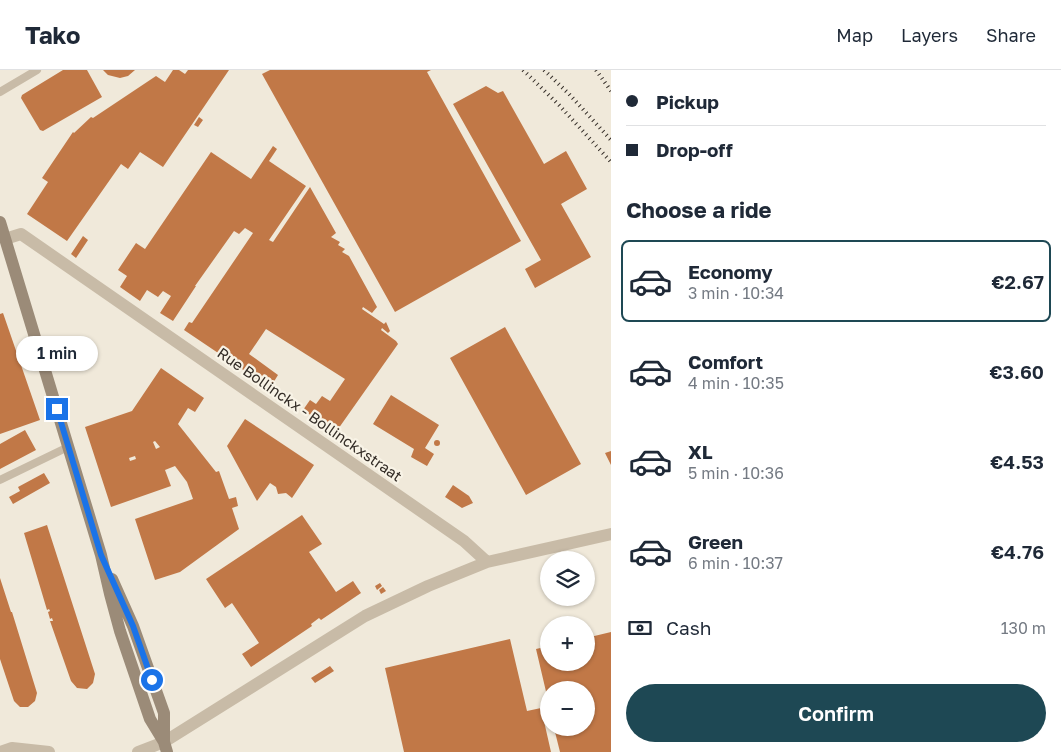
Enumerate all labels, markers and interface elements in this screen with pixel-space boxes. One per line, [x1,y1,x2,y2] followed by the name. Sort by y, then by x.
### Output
[25,20,80,49] text: Tako
[836,24,873,46] text: Map
[901,24,958,46] text: Layers
[986,24,1036,46] text: Share
[656,90,719,113] text: Pickup
[656,138,733,161] text: Drop-off
[626,196,772,223] text: Choose a ride
[628,259,673,304] icon: car
[688,260,773,283] text: Economy
[992,270,1044,293] text: €2.67
[688,283,784,303] text: 3 min · 10:34
[16,336,98,372] callout: 1 min
[37,343,77,363] text: 1 min
[214,343,406,485] street label: Rue Bollinckx - Bollinckxstraat
[628,349,673,394] icon: car
[688,350,763,373] text: Comfort
[990,360,1044,383] text: €3.60
[688,373,784,393] text: 4 min · 10:35
[46,398,68,420] route end
[628,439,673,484] icon: car
[688,440,713,463] text: XL
[990,450,1044,473] text: €4.53
[688,463,784,483] text: 5 min · 10:36
[628,529,673,574] icon: car
[688,530,743,553] text: Green
[991,540,1044,563] text: €4.76
[540,551,595,736] map controls
[540,551,595,606] button: layers
[688,553,783,573] text: 6 min · 10:37
[626,614,654,642] icon: cash
[540,616,595,671] button: +
[666,616,711,639] text: Cash
[1001,618,1046,638] text: 130 m
[141,669,163,691] route start
[540,681,595,736] button: −
[626,684,1046,742] button: Confirm

